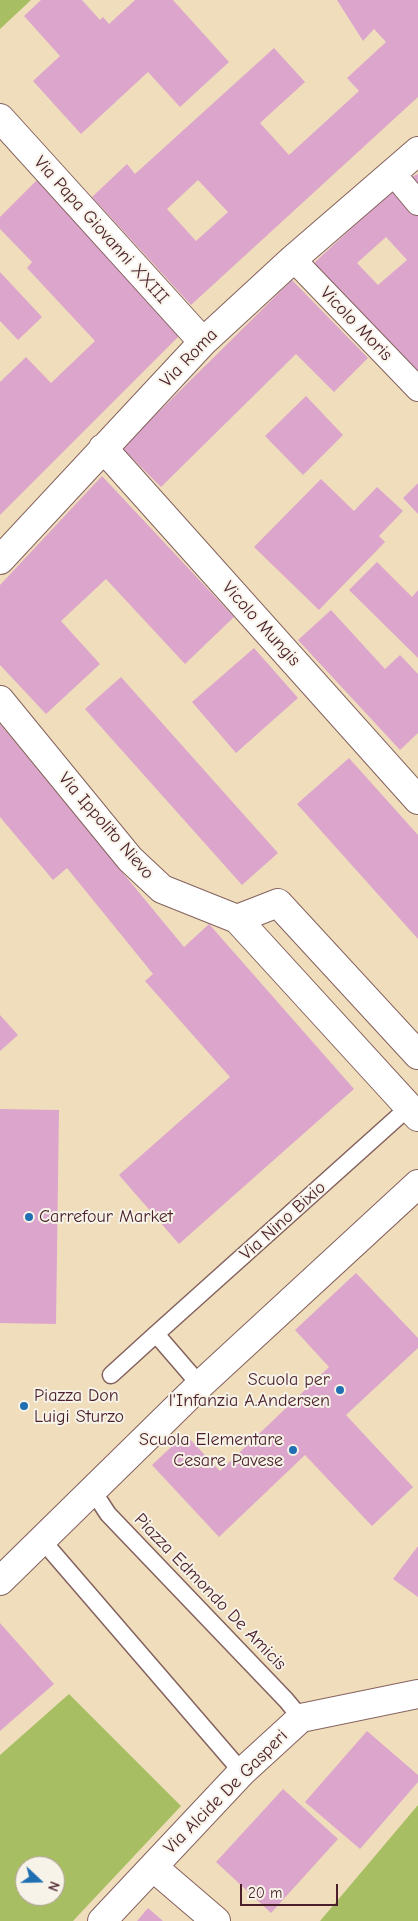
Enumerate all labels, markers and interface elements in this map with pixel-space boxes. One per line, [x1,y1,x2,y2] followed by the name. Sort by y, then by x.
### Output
[29,152,173,308] street label: Via Papa Giovanni XXIII
[315,282,397,366] street label: Vicolo Moris
[156,324,222,392] street label: Via Roma
[217,577,305,671] street label: Vicolo Mungis
[54,768,158,884] street label: Via Ippolito Nievo
[236,1177,330,1265] street label: Via Nino Bixio
[39,1206,173,1228] place label: Carrefour Market
[23,1211,35,1223] marker: Carrefour Market
[169,1369,330,1412] place label: Scuola per l'Infanzia A.Andersen
[334,1384,346,1396] marker: Scuola per l'Infanzia A.Andersen
[34,1385,124,1428] place label: Piazza Don Luigi Sturzo
[18,1400,30,1412] marker: Piazza Don Luigi Sturzo
[139,1429,283,1472] place label: Scuola Elementare Cesare Pavese
[287,1444,299,1456] marker: Scuola Elementare Cesare Pavese
[129,1509,291,1675] street label: Piazza Edmondo De Amicis
[159,1725,293,1859] street label: Via Alcide De Gasperi
[15,1856,65,1906] north arrow
[243,1874,340,1906] scale bar
[44,1879,63,1894] text: N
[248,1884,282,1902] text: 20 m

